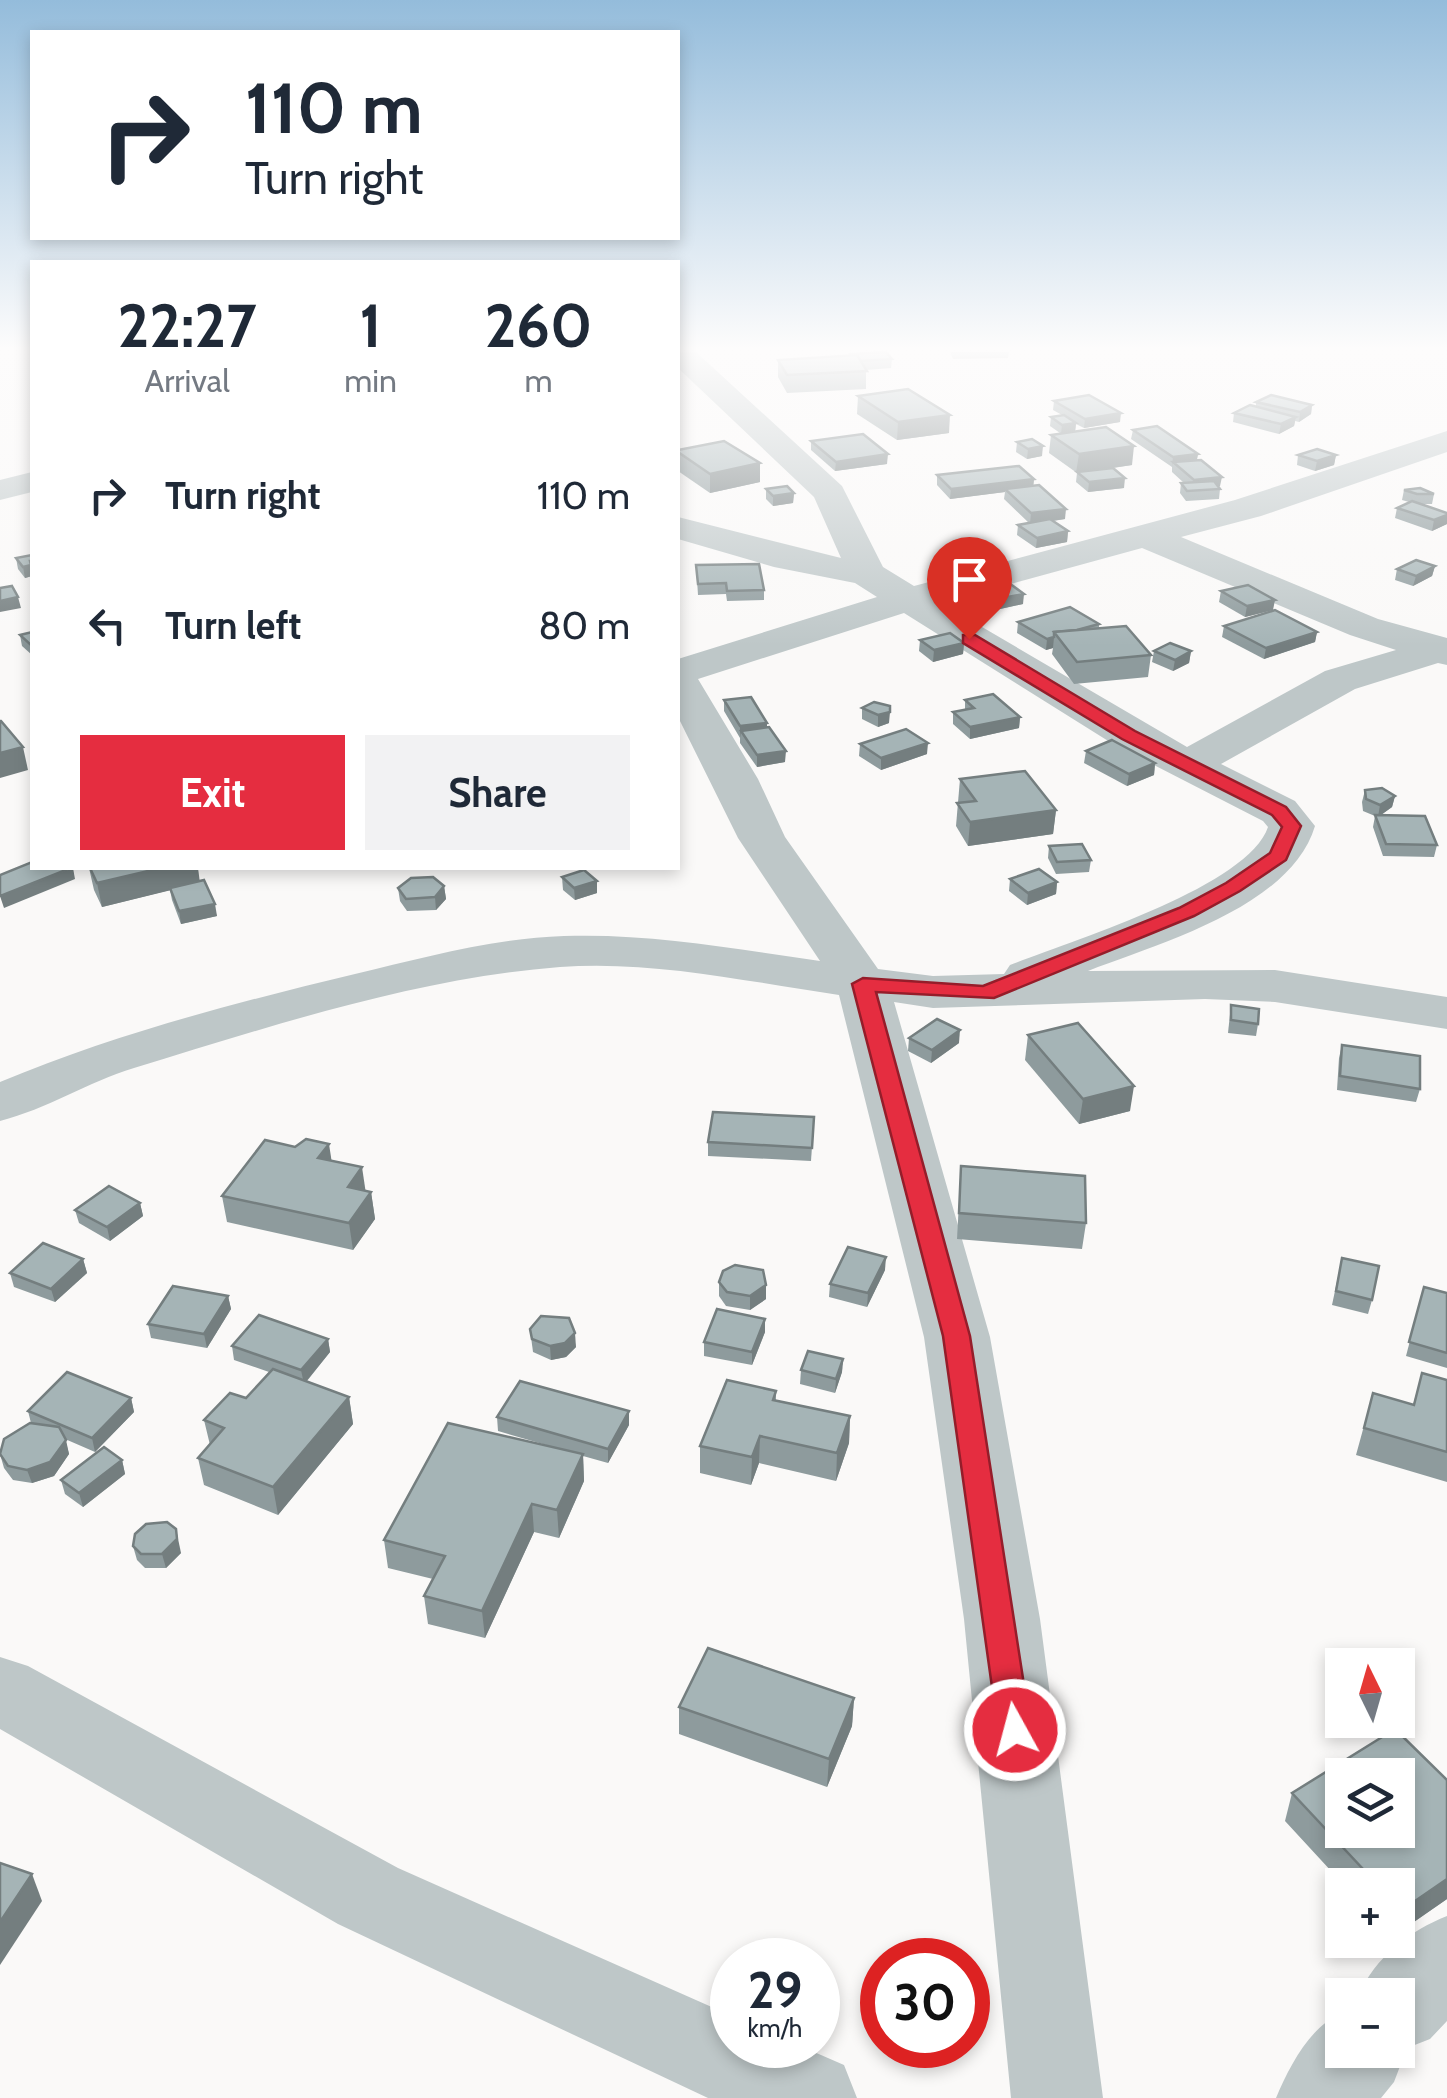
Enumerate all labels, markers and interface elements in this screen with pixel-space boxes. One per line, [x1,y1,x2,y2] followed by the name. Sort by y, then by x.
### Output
[245,65,423,151] text: 110 m
[80,70,210,200] icon: right
[245,151,424,205] text: Turn right
[118,289,257,362] text: 22:27
[360,289,382,362] text: 1
[485,289,592,362] text: 260
[145,361,230,400] text: Arrival
[344,361,397,400] text: min
[524,361,553,400] text: m
[80,468,135,523] icon: right
[165,472,321,519] text: Turn right
[537,472,630,519] text: 110 m
[927,537,1012,640] pin
[942,552,997,607] icon: arrive
[80,598,135,653] icon: left
[165,602,301,649] text: Turn left
[539,602,630,649] text: 80 m
[80,735,345,850] button: Exit
[365,735,630,850] button: Share
[1325,1648,1415,1738] north arrow
[1325,1648,1415,2068] map controls
[963,1678,1067,1782] position arrow
[1325,1758,1415,1848] button: layers
[1325,1868,1415,1958] button: +
[860,1938,990,2068] speed limit sign: 30
[748,1960,802,2021] text: 29
[1325,1978,1415,2068] button: −
[748,2013,802,2043] text: km/h

